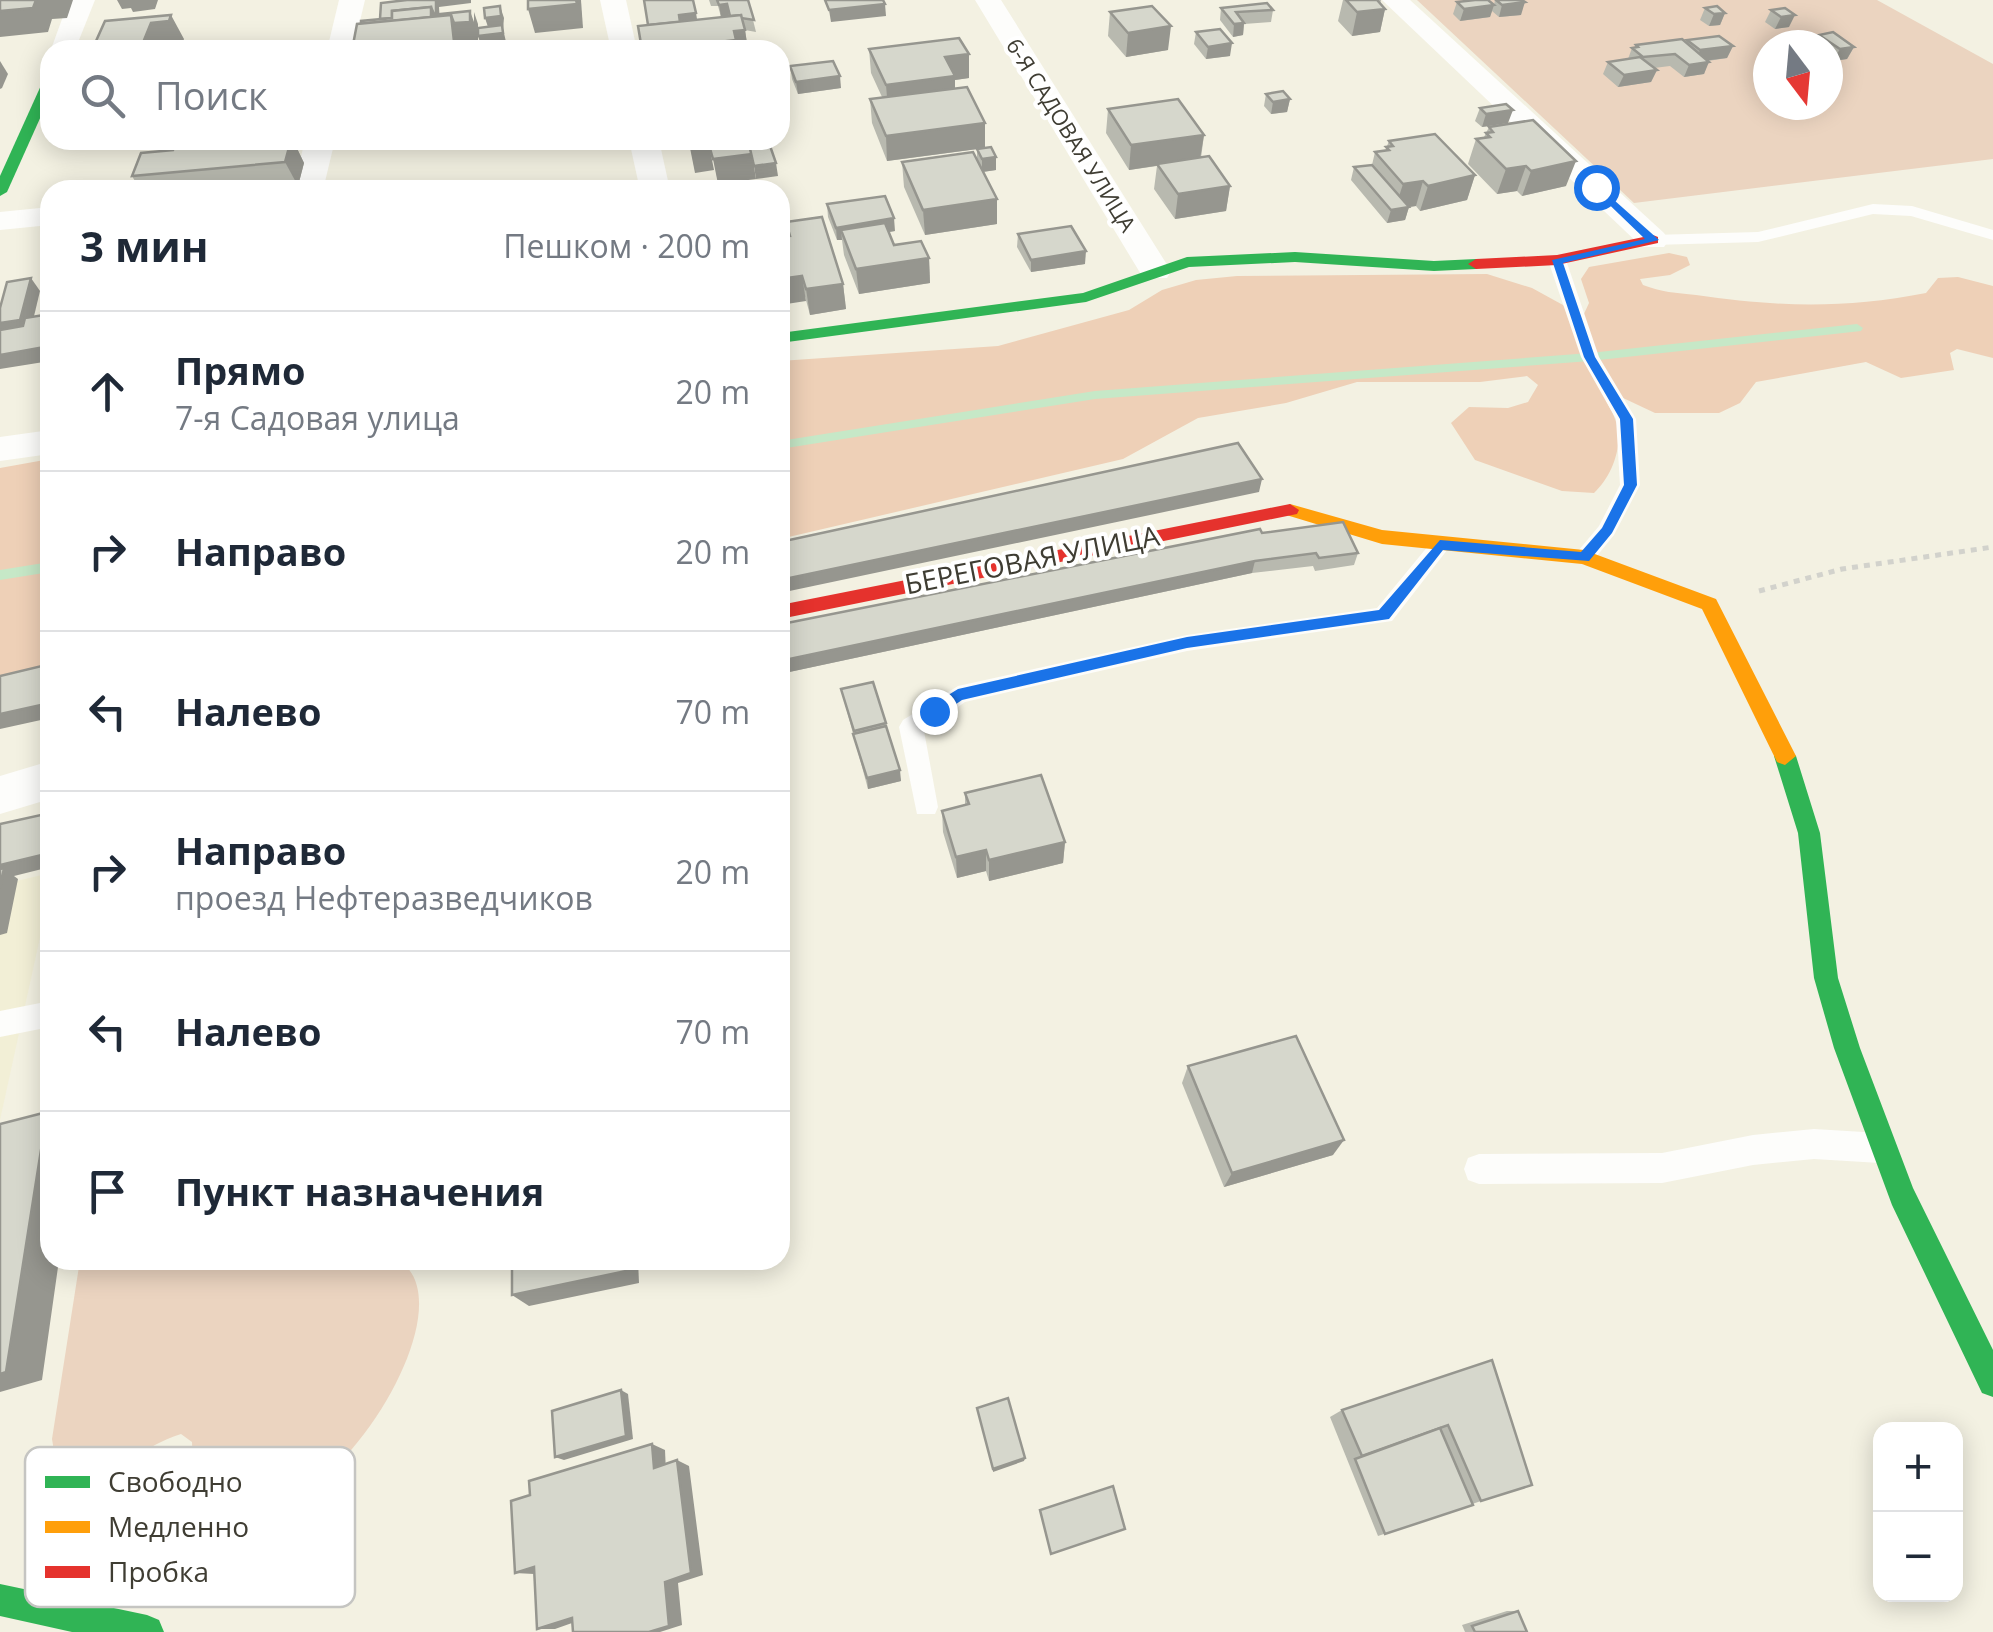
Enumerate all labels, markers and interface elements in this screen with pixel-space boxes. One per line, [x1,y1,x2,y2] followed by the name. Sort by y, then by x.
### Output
[1753,30,1843,120] north arrow
[1000,32,1144,237] street label: 6-Я САДОВАЯ УЛИЦА
[40,40,790,150] search box
[75,68,130,123] icon: search
[155,69,268,121] text: Поиск
[1574,165,1620,211] route start
[80,217,208,274] text: 3 мин
[503,224,750,267] text: Пешком · 200 m
[175,344,306,396] text: Прямо
[80,364,135,419] icon: ahead
[675,370,750,413] text: 20 m
[175,396,460,439] text: 7-я Садовая улица
[901,516,1163,602] street label: БЕРЕГОВАЯ УЛИЦА
[80,524,135,579] icon: right
[175,525,346,577] text: Направо
[675,530,750,573] text: 20 m
[80,684,135,739] icon: left
[175,685,321,737] text: Налево
[912,689,958,735] route end
[675,690,750,733] text: 70 m
[175,824,346,876] text: Направо
[80,844,135,899] icon: right
[675,850,750,893] text: 20 m
[175,876,593,919] text: проезд Нефтеразведчиков
[80,1004,135,1059] icon: left
[175,1005,321,1057] text: Налево
[675,1010,750,1053] text: 70 m
[80,1164,135,1219] icon: arrive
[175,1165,544,1217] text: Пункт назначения
[1873,1422,1963,1602] map controls
[1873,1422,1963,1512] button: +
[25,1447,355,1607] legend
[108,1462,243,1500] text: Свободно
[108,1507,249,1545] text: Медленно
[1873,1512,1963,1602] button: −
[108,1552,209,1590] text: Пробка

